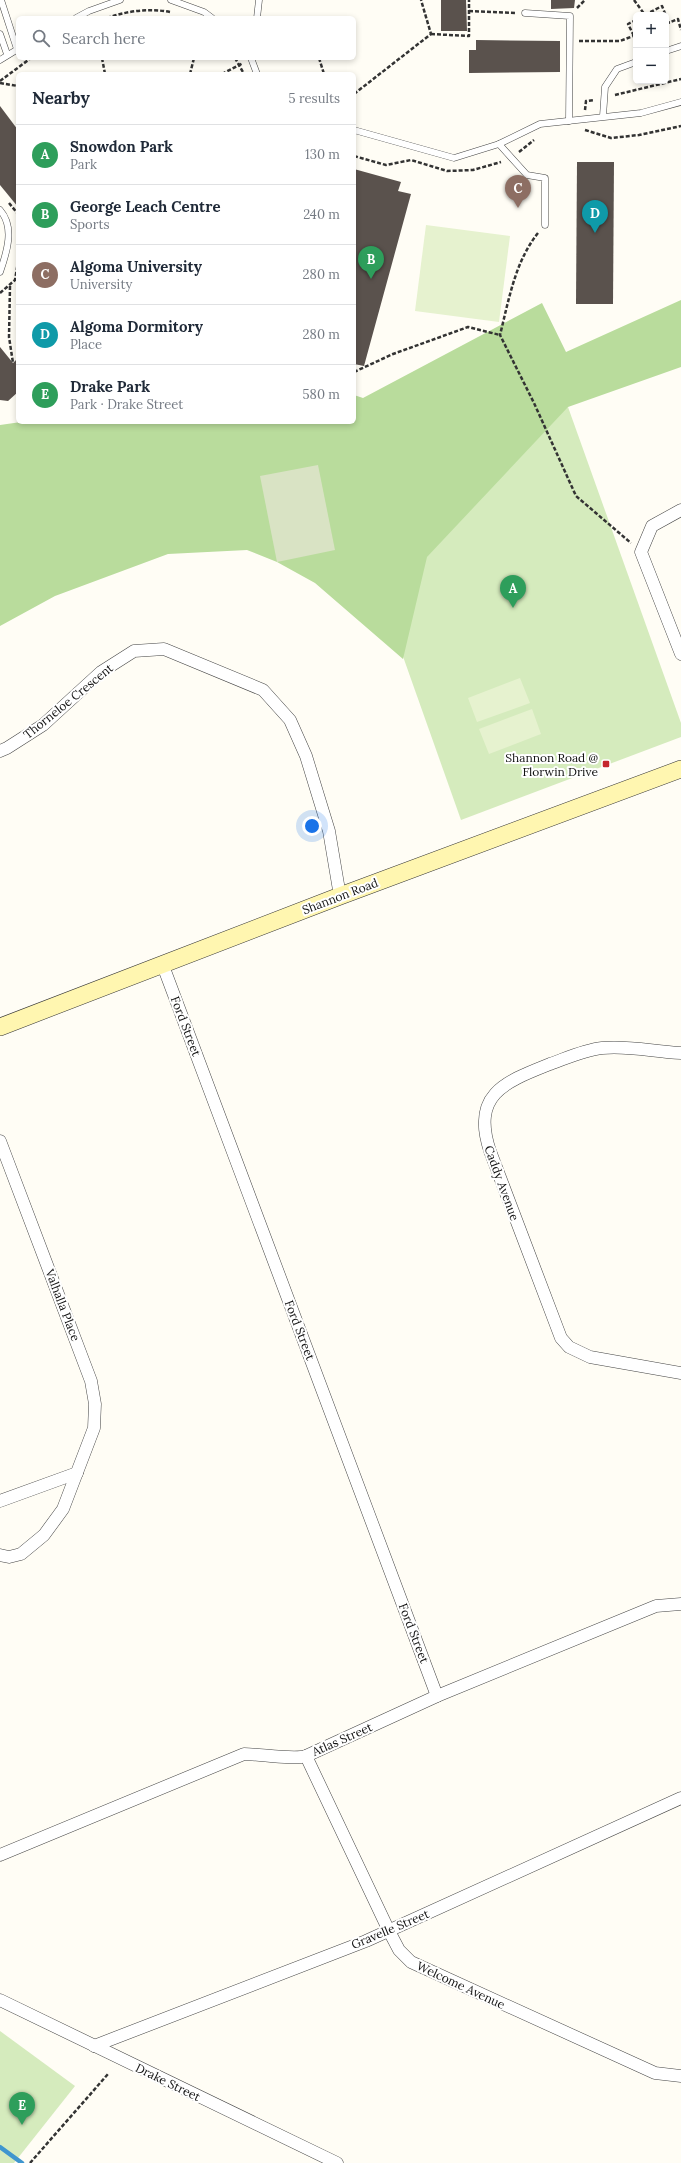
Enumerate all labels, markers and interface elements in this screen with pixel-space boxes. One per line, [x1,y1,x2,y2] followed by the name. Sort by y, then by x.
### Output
[633,12,669,84] map controls
[633,12,669,48] button: +
[16,16,356,60] search box
[30,27,52,49] icon: search
[62,29,145,48] text: Search here
[633,48,669,84] button: −
[32,87,90,109] text: Nearby
[289,90,340,107] text: 5 results
[70,137,173,156] text: Snowdon Park
[41,146,49,163] text: A
[305,146,340,163] text: 130 m
[70,156,97,173] text: Park
[505,175,531,208] pin: C
[70,197,220,216] text: George Leach Centre
[582,200,608,233] pin: D
[41,206,49,223] text: B
[303,206,340,223] text: 240 m
[70,216,109,233] text: Sports
[358,246,384,279] pin: B
[70,257,202,276] text: Algoma University
[41,266,49,283] text: C
[303,266,340,283] text: 280 m
[70,276,132,293] text: University
[70,317,203,336] text: Algoma Dormitory
[40,326,50,343] text: D
[303,326,340,343] text: 280 m
[70,336,102,353] text: Place
[70,377,150,396] text: Drake Park
[41,386,49,403] text: E
[302,386,340,403] text: 580 m
[70,396,183,413] text: Park · Drake Street
[500,575,526,608] pin: A
[20,660,116,742] street label: Thorneloe Crescent
[505,750,598,779] place label: Shannon Road @ Florwin Drive
[601,759,611,769] marker: Shannon Road @ Florwin Drive
[302,816,322,836] your location
[300,875,380,917] street label: Shannon Road
[168,994,204,1058] street label: Ford Street
[481,1143,523,1223] street label: Caddy Avenue
[42,1266,84,1344] street label: Valhalla Place
[282,1298,318,1362] street label: Ford Street
[396,1601,432,1665] street label: Ford Street
[309,1719,375,1759] street label: Atlas Street
[349,1906,431,1952] street label: Gravelle Street
[414,1958,508,2012] street label: Welcome Avenue
[133,2060,203,2104] street label: Drake Street
[9,2092,35,2125] pin: E

